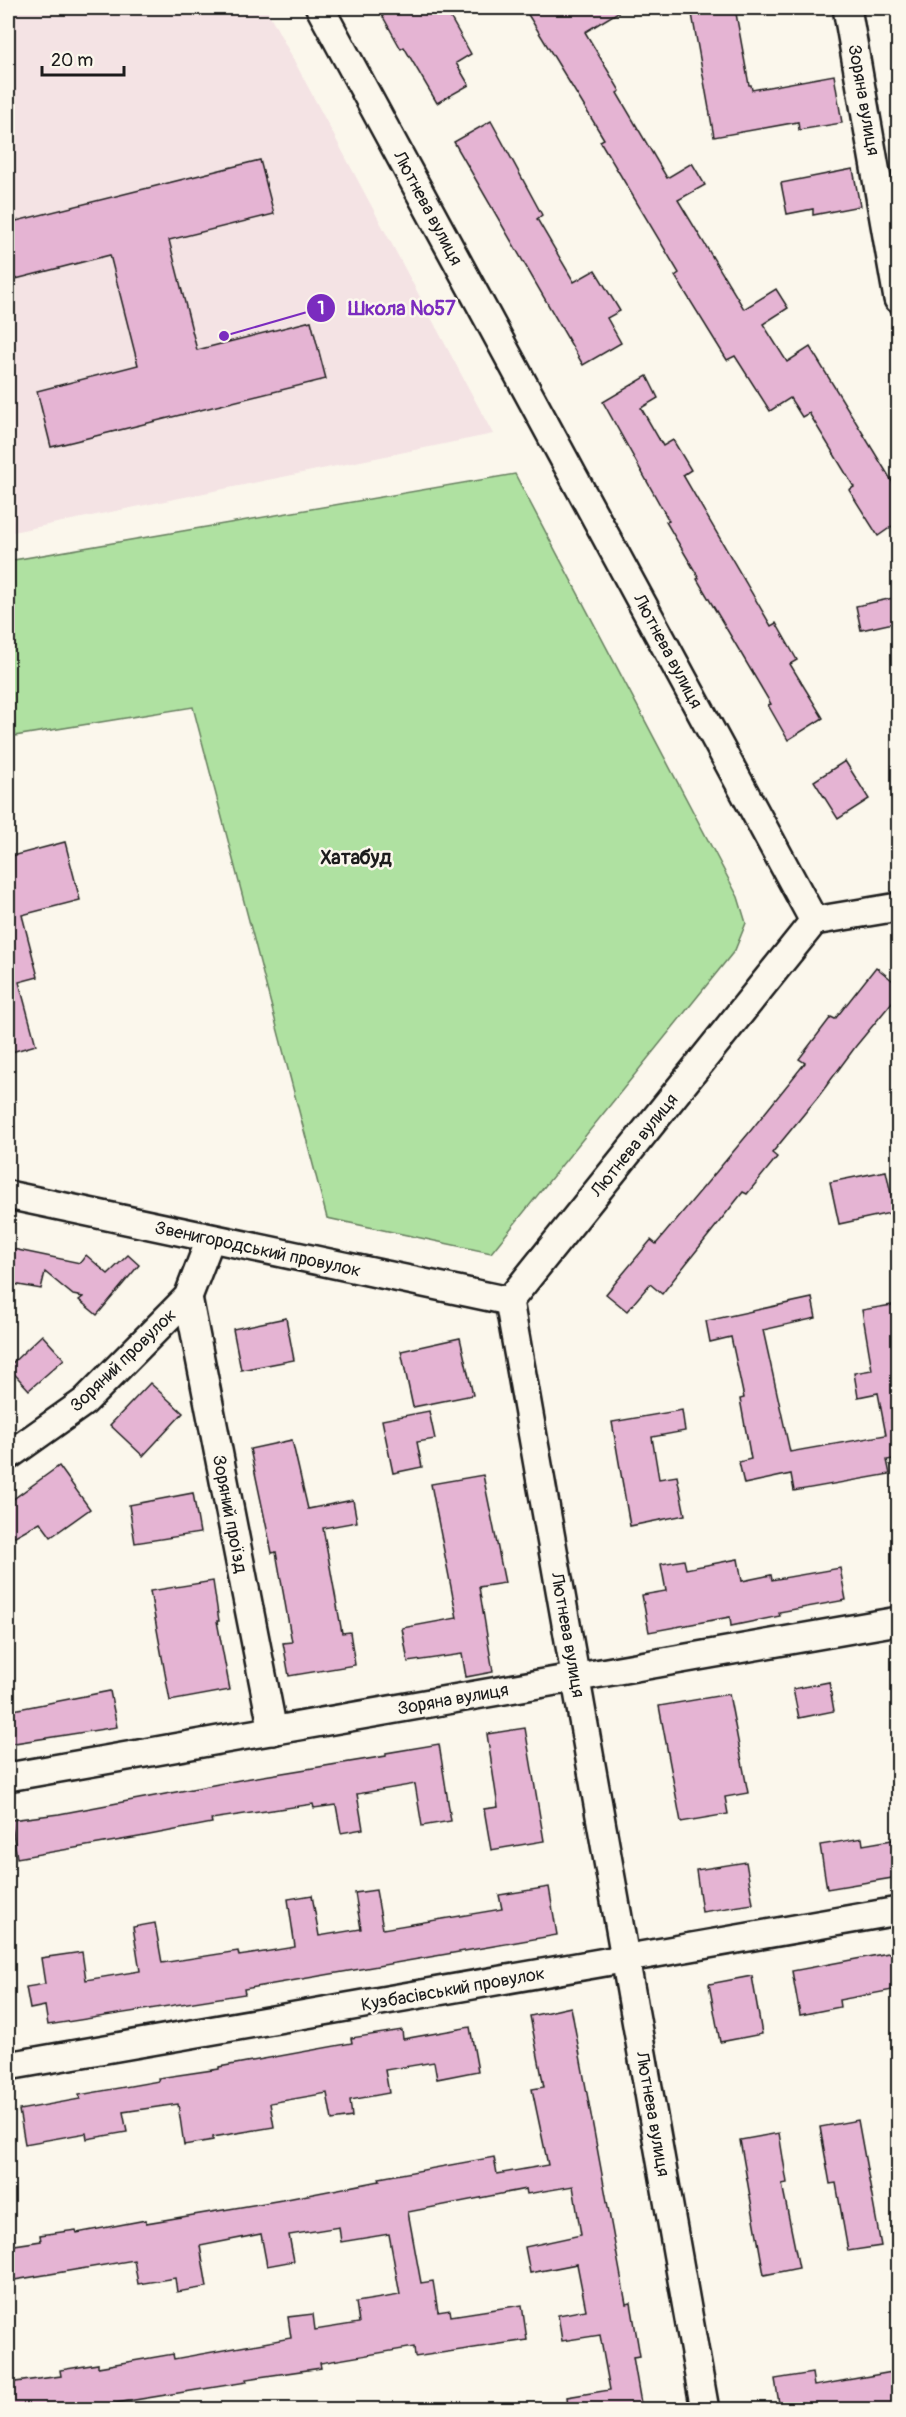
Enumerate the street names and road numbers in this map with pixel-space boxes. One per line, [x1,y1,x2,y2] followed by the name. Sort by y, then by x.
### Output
[842,43,885,157] street label: Зоряна вулиця
[387,146,467,270] street label: Лютнева вулиця
[627,589,707,713] street label: Лютнева вулиця
[585,1089,683,1203] street label: Лютнева вулиця
[153,1216,363,1283] street label: Звенигородський провулок
[65,1304,181,1417] street label: Зоряний провулок
[207,1453,252,1575] street label: Зоряний проїзд
[545,1570,590,1699] street label: Лютнева вулиця
[396,1678,510,1721] street label: Зоряна вулиця
[359,1962,547,2017] street label: Кузбасівський провулок
[630,2049,675,2178] street label: Лютнева вулиця

